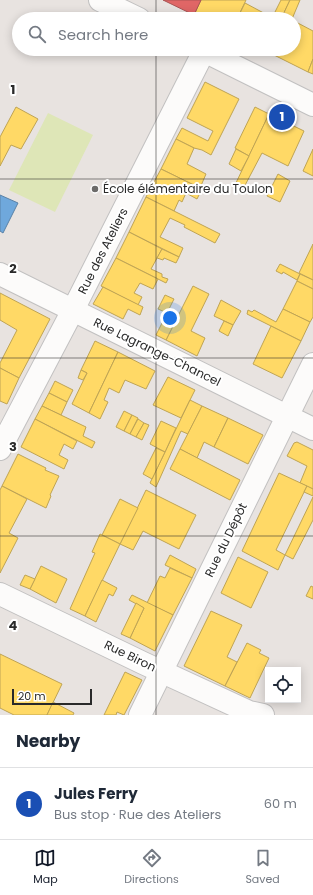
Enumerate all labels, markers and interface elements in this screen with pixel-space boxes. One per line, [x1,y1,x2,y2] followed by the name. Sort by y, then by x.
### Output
[12,12,301,56] search box
[26,23,48,45] icon: search
[58,24,148,45] text: Search here
[11,80,15,99] text: 1
[269,102,295,132] pin: 1
[103,180,273,197] place label: École élémentaire du Toulon
[90,184,100,194] marker: École élémentaire du Toulon
[74,205,132,297] street label: Rue des Ateliers
[9,259,17,278] text: 2
[160,308,180,328] your location
[91,313,224,390] street label: Rue Lagrange-Chancel
[9,437,17,456] text: 3
[200,500,251,580] street label: Rue du Dépôt
[9,616,18,635] text: 4
[101,636,159,675] street label: Rue Biron
[265,667,301,703] map controls
[265,667,301,703] button: locate
[12,687,92,706] scale bar
[18,688,46,704] text: 20 m
[16,729,80,753] text: Nearby
[54,783,138,804] text: Jules Ferry
[27,794,31,813] text: 1
[264,794,297,813] text: 60 m
[54,805,221,824] text: Bus stop · Rue des Ateliers
[33,847,58,888] tab: Map
[124,847,179,888] tab: Directions
[245,847,280,888] tab: Saved

